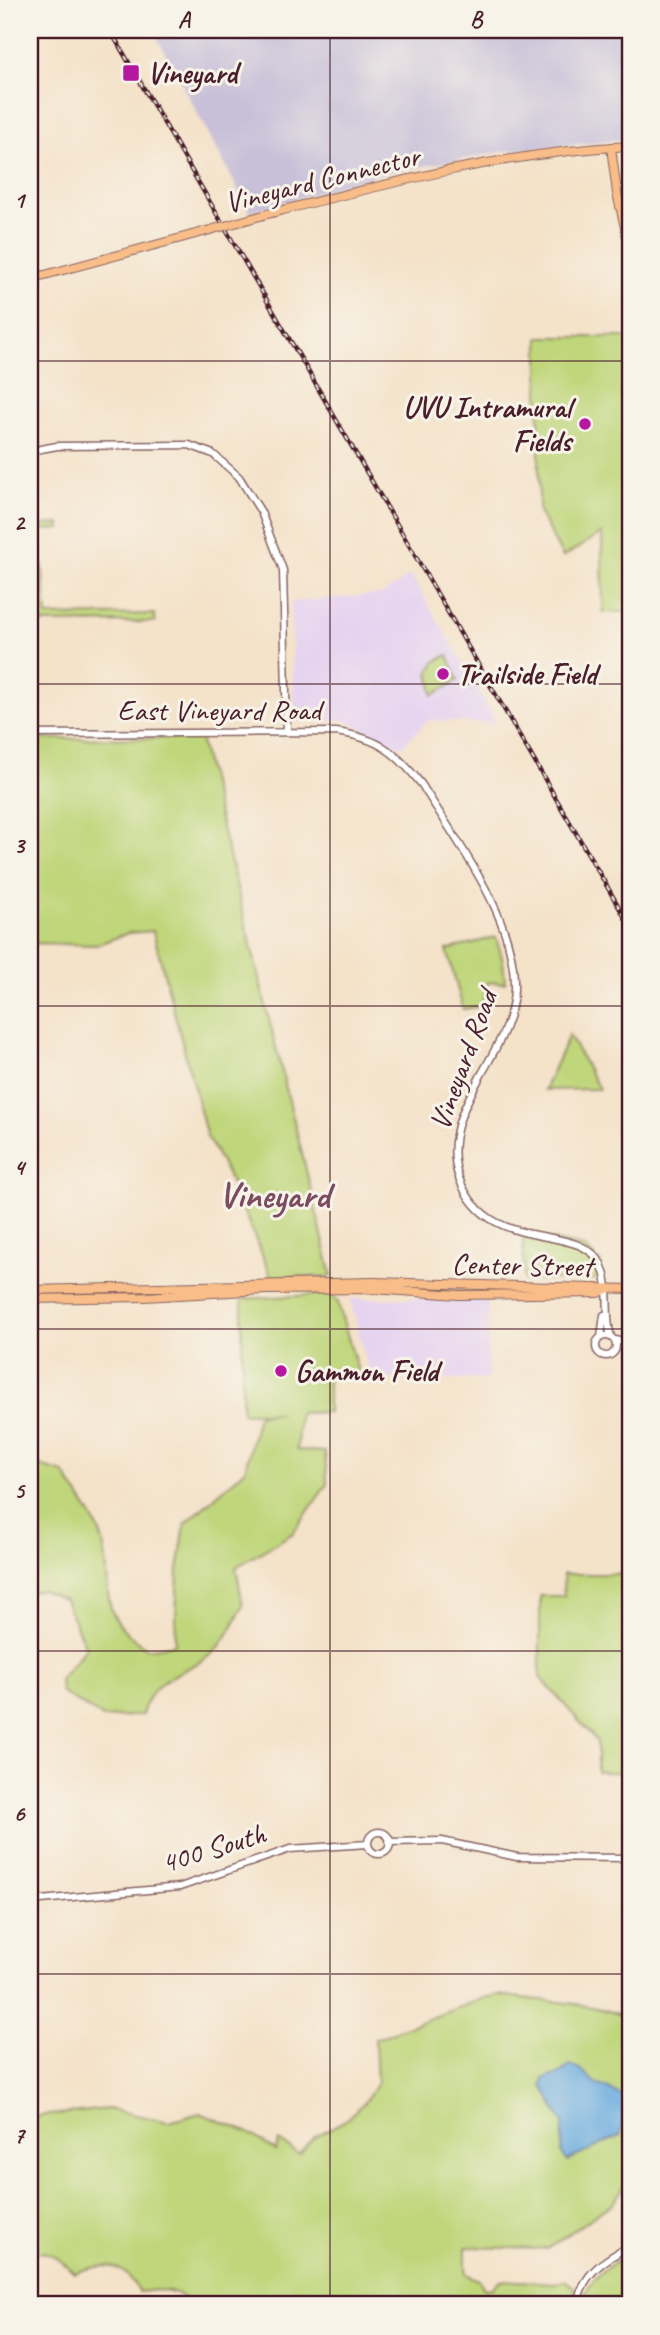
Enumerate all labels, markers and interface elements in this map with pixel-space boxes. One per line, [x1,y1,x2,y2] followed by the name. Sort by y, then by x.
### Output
[178,5,192,34] text: A
[470,5,484,34] text: B
[147,54,242,93] place label: Vineyard
[121,63,141,83] marker: Vineyard
[221,136,425,222] street label: Vineyard Connector
[14,186,27,215] text: 1
[403,388,577,460] place label: UVU Intramural Fields
[577,416,593,432] marker: UVU Intramural Fields
[14,508,27,537] text: 2
[457,655,602,693] place label: Trailside Field
[435,666,451,682] marker: Trailside Field
[117,691,325,729] street label: East Vineyard Road
[14,831,27,860] text: 3
[420,981,507,1135] street label: Vineyard Road
[14,1153,27,1182] text: 4
[218,1171,336,1218] district label: Vineyard
[451,1245,597,1285] street label: Center Street
[295,1352,443,1390] place label: Gammon Field
[273,1363,289,1379] marker: Gammon Field
[14,1476,26,1505] text: 5
[14,1799,27,1828] text: 6
[156,1814,271,1882] street label: 400 South
[14,2121,27,2150] text: 7

